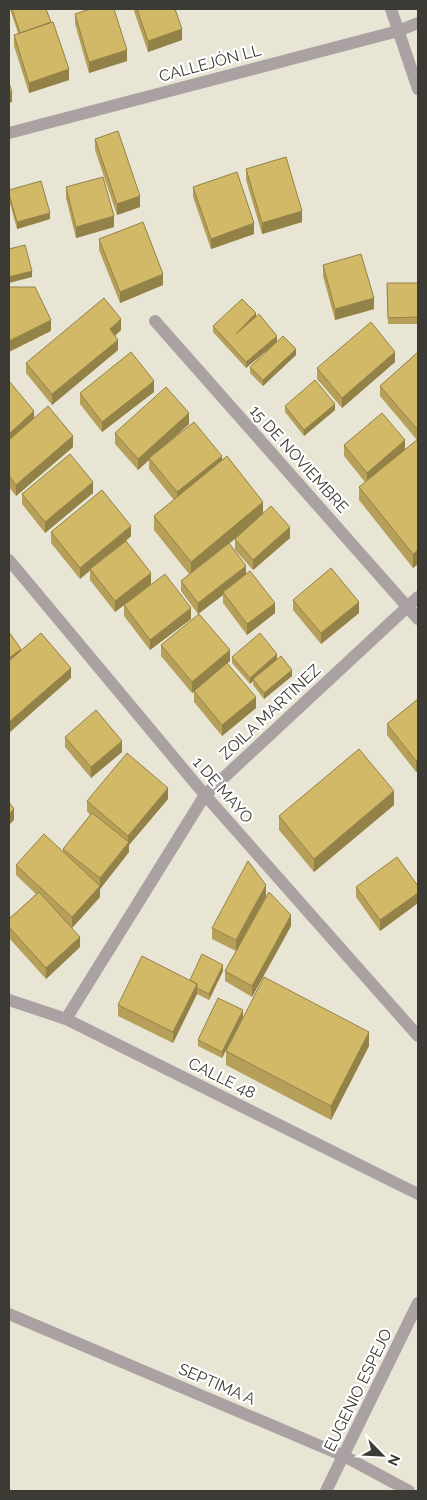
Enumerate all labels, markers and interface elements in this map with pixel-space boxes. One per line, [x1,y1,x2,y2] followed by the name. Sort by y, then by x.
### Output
[157,39,264,86] street label: CALLEJÓN LL
[246,401,353,517] street label: 15 DE NOVIEMBRE
[216,661,324,763] street label: ZOILA MARTINEZ
[189,753,257,827] street label: 1 DE MAYO
[185,1054,259,1102] street label: CALLE 48
[320,1326,396,1454] street label: EUGENIO ESPEJO
[176,1359,259,1409] street label: SEPTIMA A
[357,1430,407,1480] north arrow
[384,1452,403,1468] text: N

